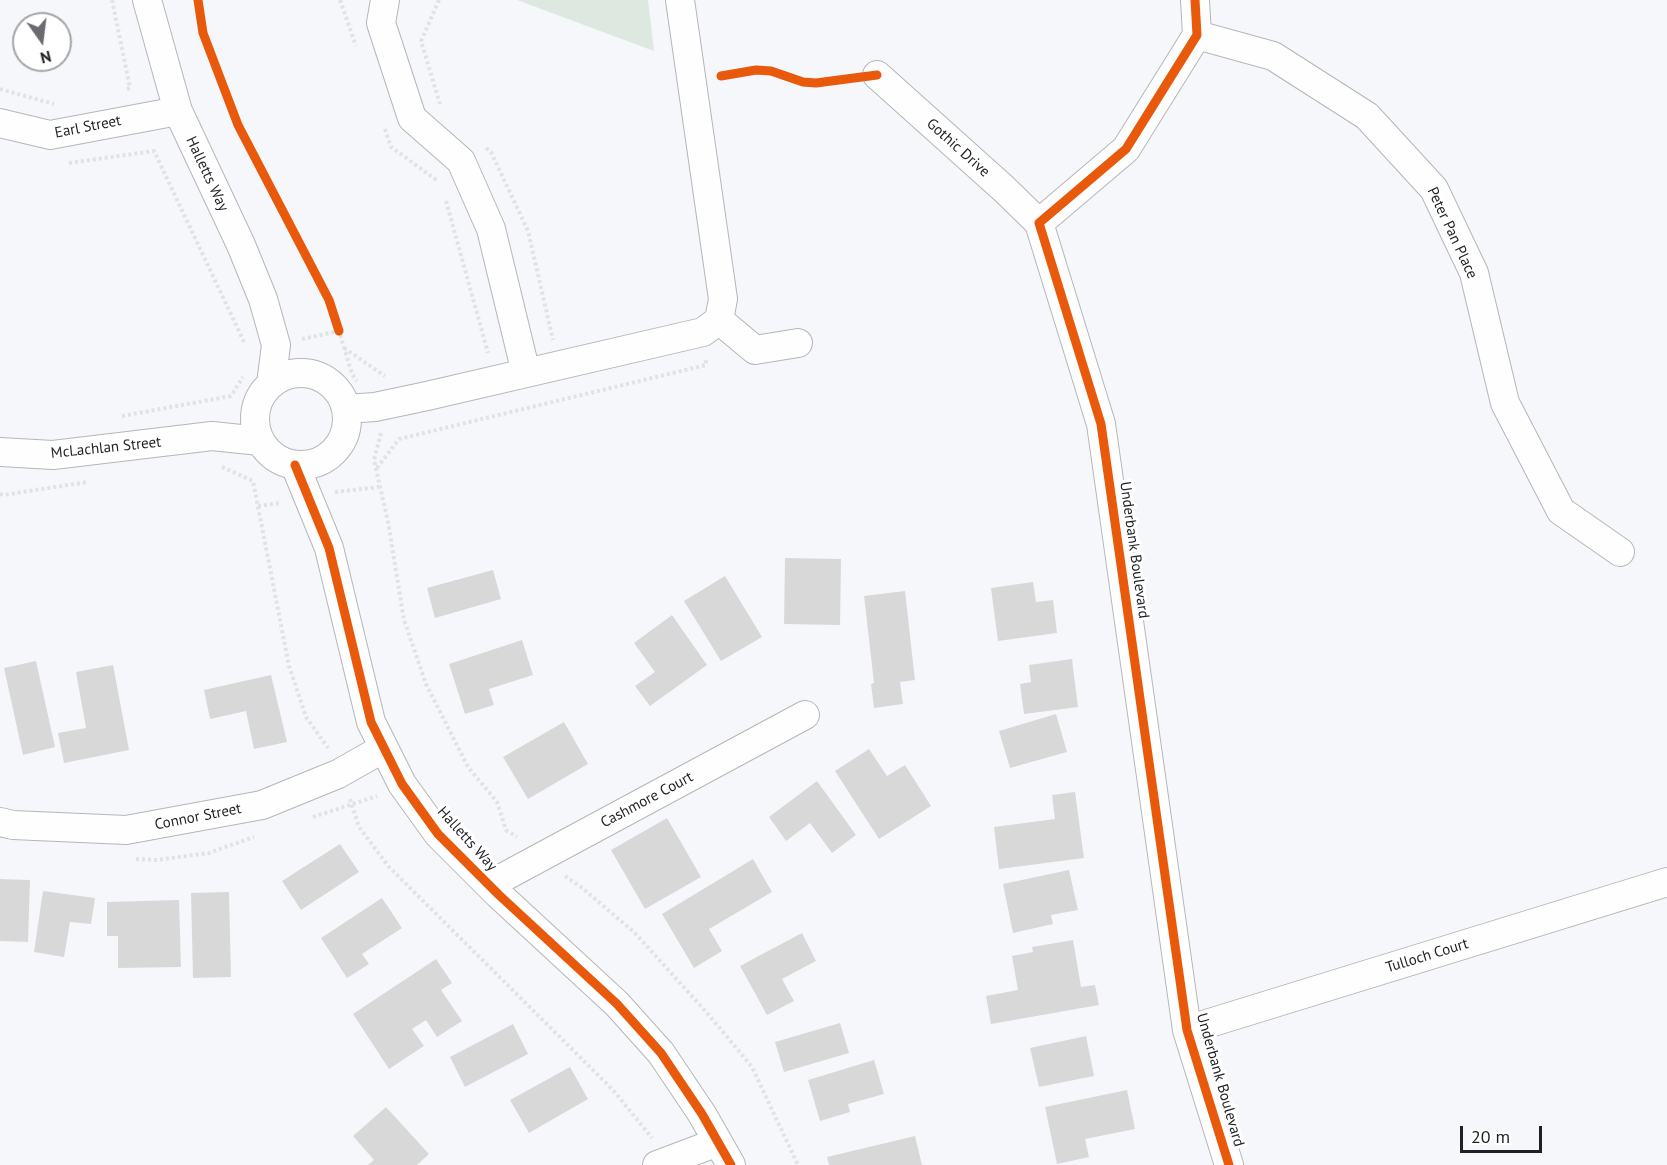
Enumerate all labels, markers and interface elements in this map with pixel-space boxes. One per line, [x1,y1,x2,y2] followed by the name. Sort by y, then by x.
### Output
[12,12,72,72] north arrow
[38,47,53,68] text: N
[53,112,123,142] street label: Earl Street
[923,115,993,181] street label: Gothic Drive
[182,134,232,214] street label: Halletts Way
[1423,184,1481,282] street label: Peter Pan Place
[50,433,162,463] street label: McLachlan Street
[1115,480,1153,620] street label: Underbank Boulevard
[598,768,696,832] street label: Cashmore Court
[153,800,243,834] street label: Connor Street
[433,803,501,875] street label: Halletts Way
[1384,935,1470,977] street label: Tulloch Court
[1192,1011,1248,1149] street label: Underbank Boulevard
[1463,1114,1546,1152] scale bar
[1471,1125,1510,1148] text: 20 m

